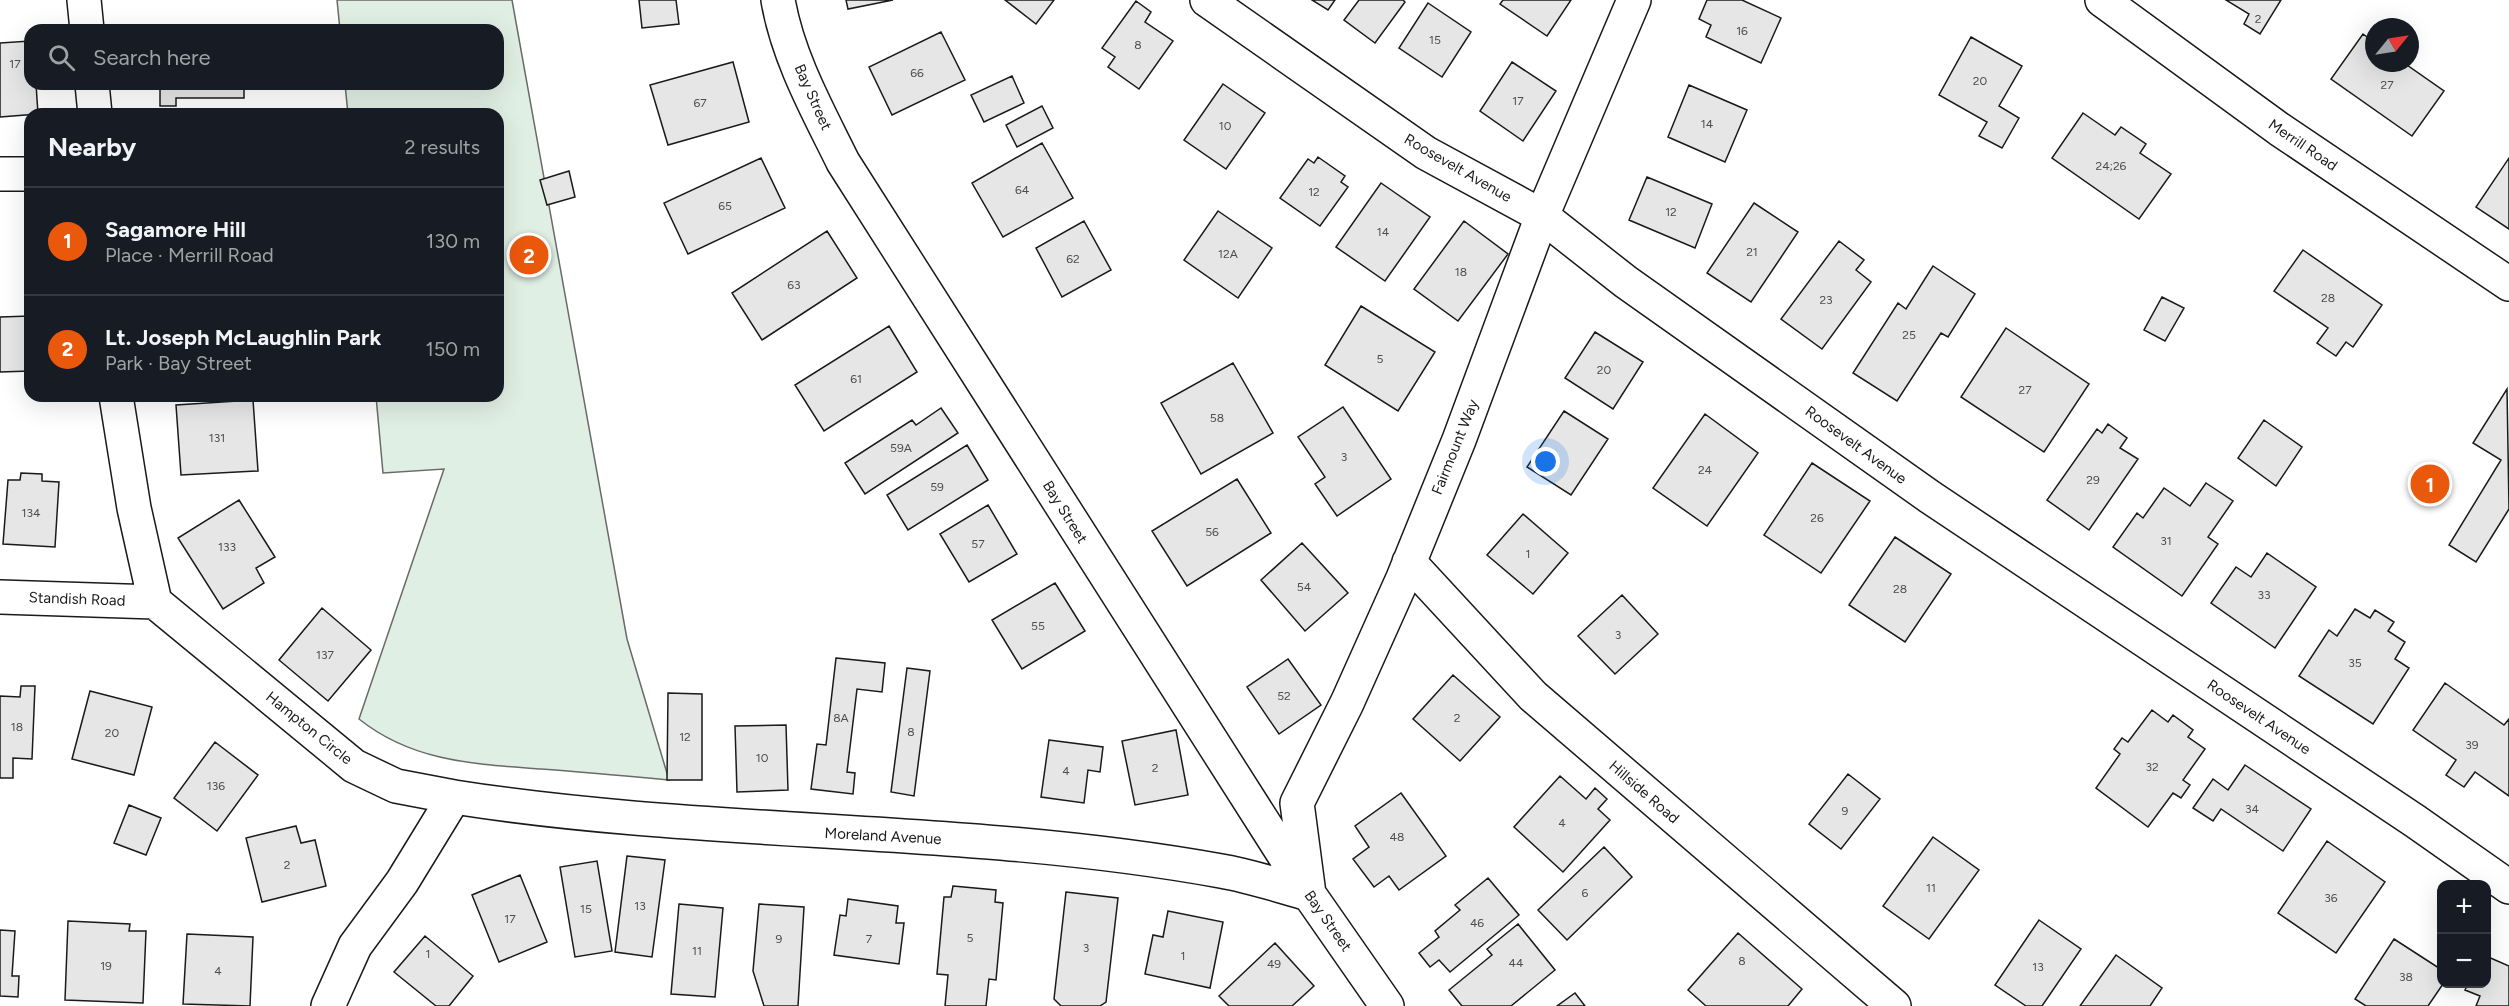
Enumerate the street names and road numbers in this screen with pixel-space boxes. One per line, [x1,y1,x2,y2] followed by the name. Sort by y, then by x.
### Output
[790,61,836,133] street label: Bay Street
[2265,115,2341,175] street label: Merrill Road
[1401,130,1515,206] street label: Roosevelt Avenue
[1428,397,1482,497] street label: Fairmount Way
[1802,402,1910,488] street label: Roosevelt Avenue
[1039,477,1091,547] street label: Bay Street
[28,588,126,610] street label: Standish Road
[2204,676,2314,758] street label: Roosevelt Avenue
[262,688,356,768] street label: Hampton Circle
[1605,757,1683,827] street label: Hillside Road
[824,824,942,848] street label: Moreland Avenue
[1300,887,1356,955] street label: Bay Street

